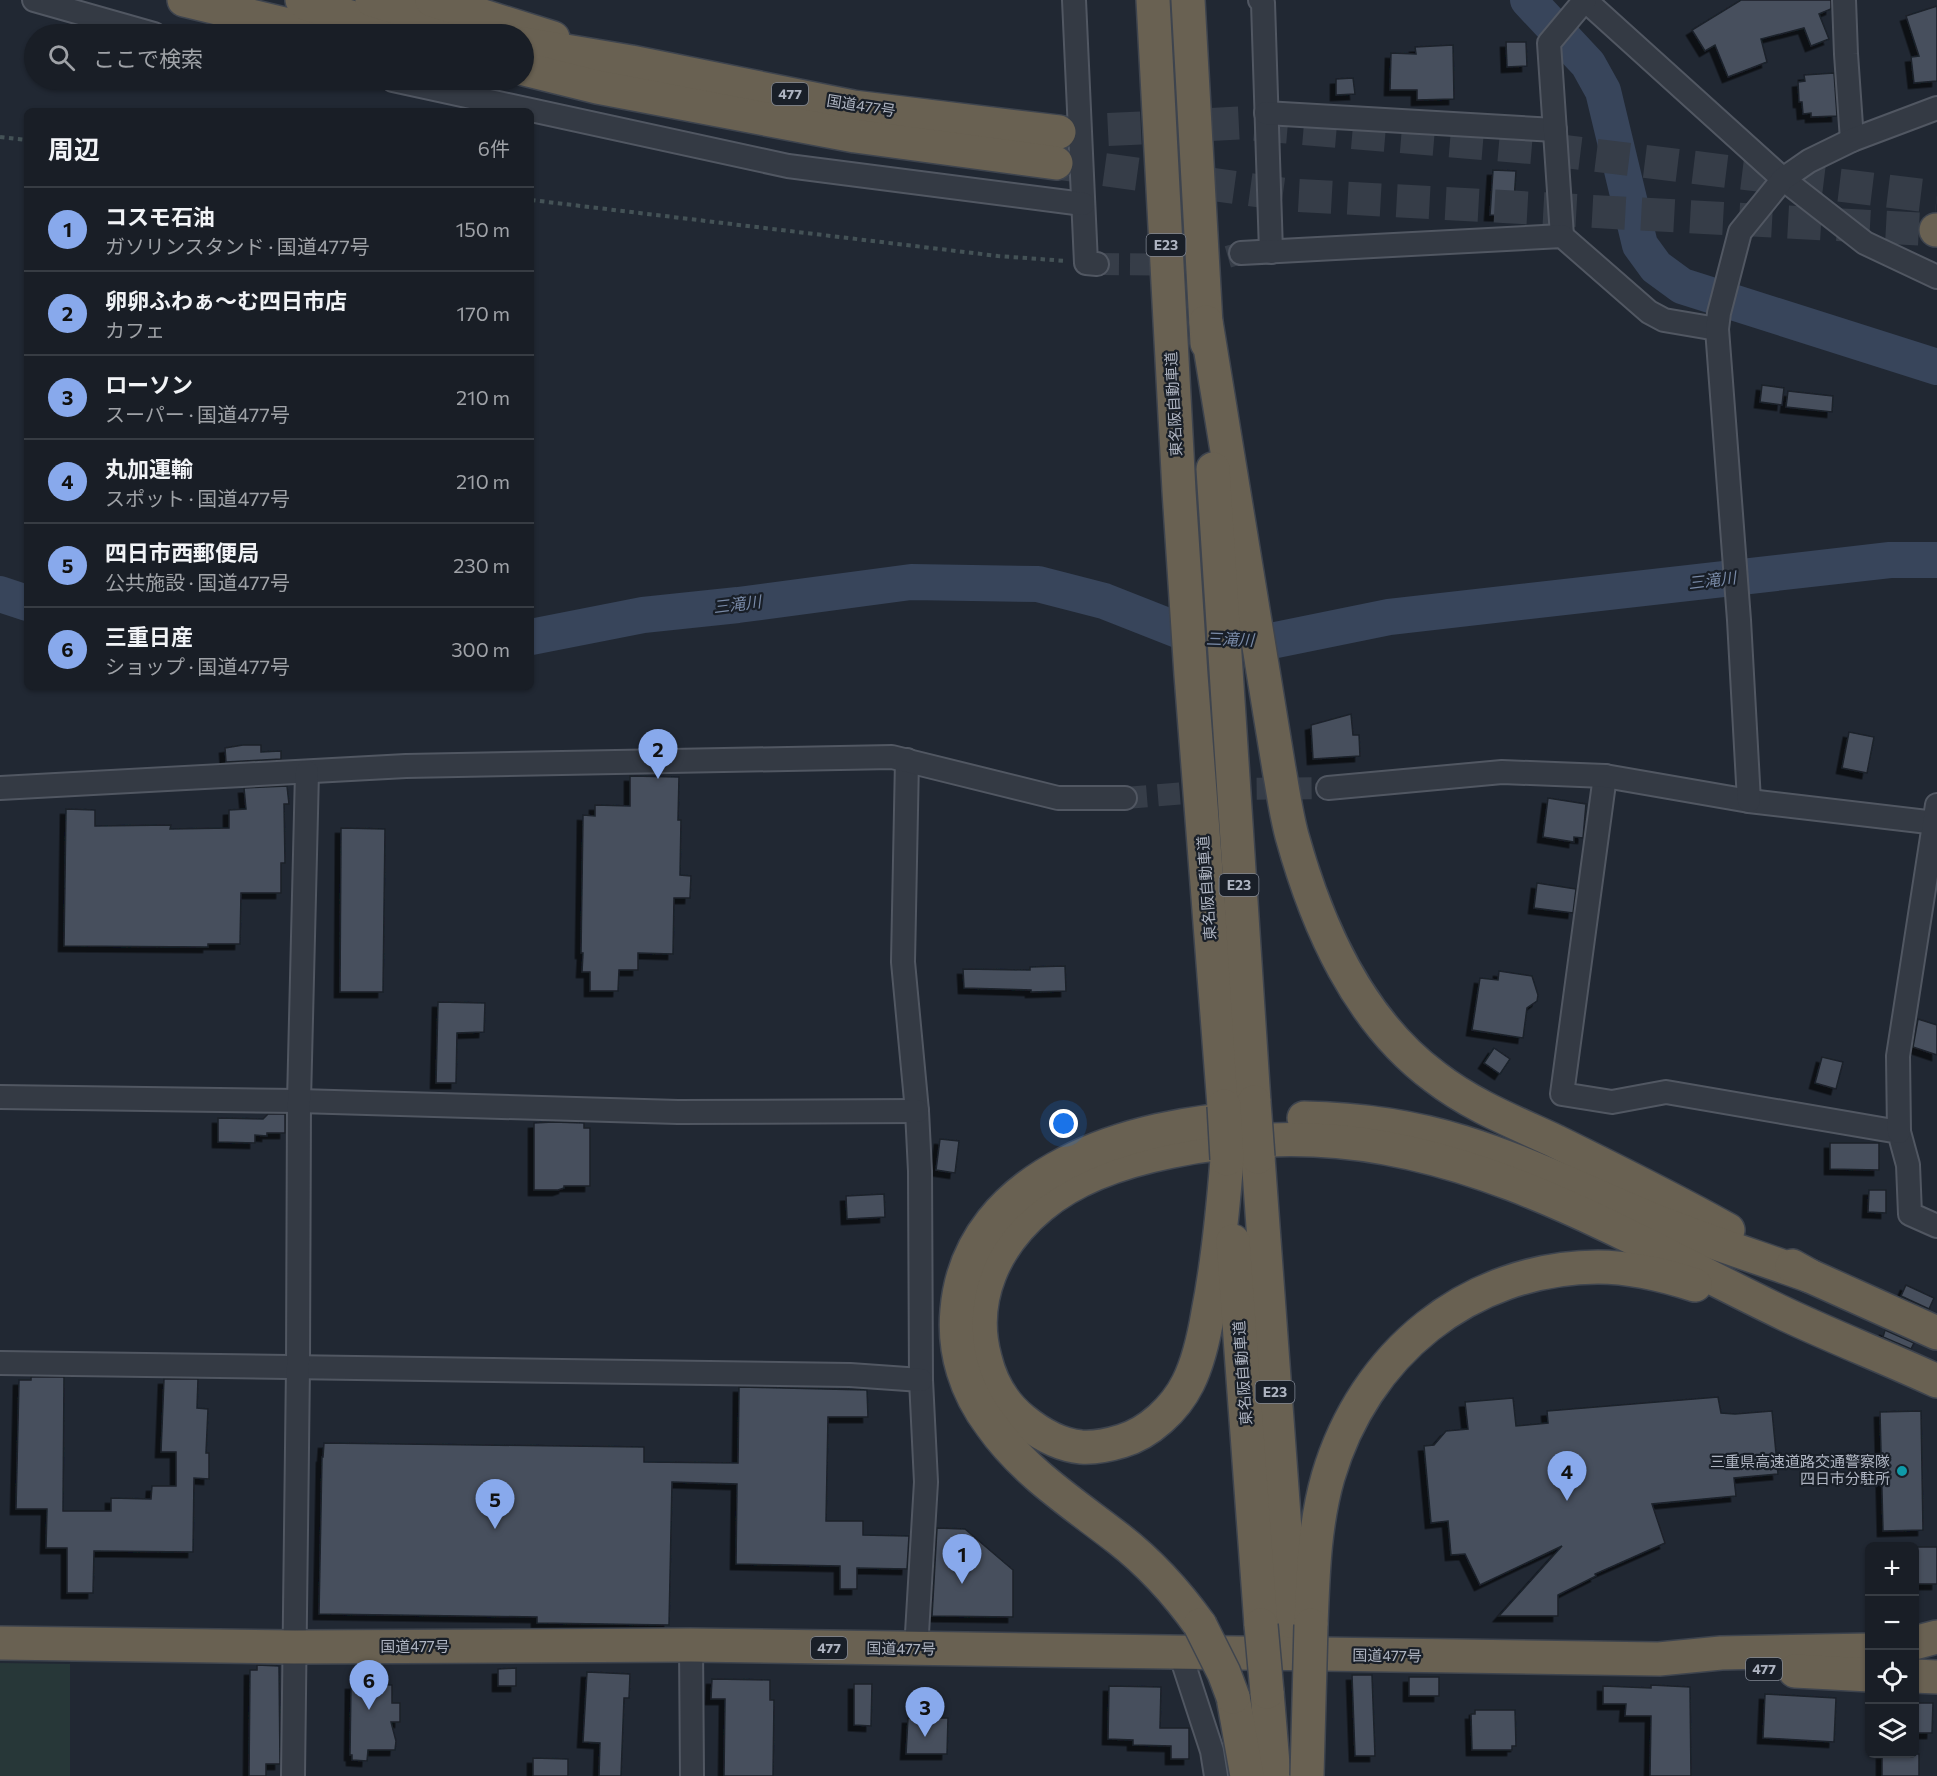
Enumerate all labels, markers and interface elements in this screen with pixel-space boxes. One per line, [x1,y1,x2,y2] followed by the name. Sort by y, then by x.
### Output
[24,24,534,90] search box
[45,41,78,74] icon: search
[93,45,203,72] text: ここで検索
[772,83,808,105] road number: 477
[825,91,897,119] street label: 国道477号
[48,133,100,164] text: 周辺
[478,136,510,160] text: 6件
[105,203,215,230] text: コスモ石油
[63,217,72,241] text: 1
[456,217,510,241] text: 150 m
[105,234,370,258] text: ガソリンスタンド · 国道477号
[1146,234,1186,256] road number: E23
[105,287,347,314] text: 卵卵ふわぁ～む四日市店
[62,301,73,325] text: 2
[457,301,510,325] text: 170 m
[105,318,165,342] text: カフェ
[1161,351,1185,457] street label: 東名阪自動車道
[105,371,193,398] text: ローソン
[62,385,73,409] text: 3
[456,385,510,409] text: 210 m
[105,402,290,426] text: スーパー · 国道477号
[105,455,193,482] text: 丸加運輸
[61,469,74,493] text: 4
[456,469,510,493] text: 210 m
[105,486,290,510] text: スポット · 国道477号
[105,539,259,566] text: 四日市西郵便局
[62,553,73,577] text: 5
[453,553,510,577] text: 230 m
[1687,567,1739,592] water label: 三滝川
[105,570,290,594] text: 公共施設 · 国道477号
[712,591,764,616] water label: 三滝川
[105,623,193,650] text: 三重日産
[1206,628,1256,649] water label: 三滝川
[61,637,74,661] text: 6
[451,637,510,661] text: 300 m
[105,654,290,678] text: ショップ · 国道477号
[638,730,678,779] pin: 2
[1193,835,1219,941] street label: 東名阪自動車道
[1220,874,1258,896] road number: E23
[1049,1109,1078,1138] your location
[1229,1320,1255,1426] street label: 東名阪自動車道
[1256,1381,1294,1403] road number: E23
[1548,1452,1586,1501] pin: 4
[1710,1452,1890,1487] place label: 三重県高速道路交通警察隊 四日市分駐所
[1895,1464,1909,1478] marker: 三重県高速道路交通警察隊 四日市分駐所
[476,1480,514,1529] pin: 5
[942,1534,982,1584] pin: 1
[1865,1542,1919,1758] map controls
[1865,1542,1919,1596] button: +
[1865,1596,1919,1650] button: −
[380,1637,450,1655] street label: 国道477号
[811,1637,847,1659] road number: 477
[866,1638,936,1658] street label: 国道477号
[1352,1645,1422,1665] street label: 国道477号
[1865,1650,1919,1704] button: locate
[1746,1658,1782,1680] road number: 477
[350,1660,388,1710] pin: 6
[906,1688,944,1737] pin: 3
[1865,1704,1919,1758] button: layers

